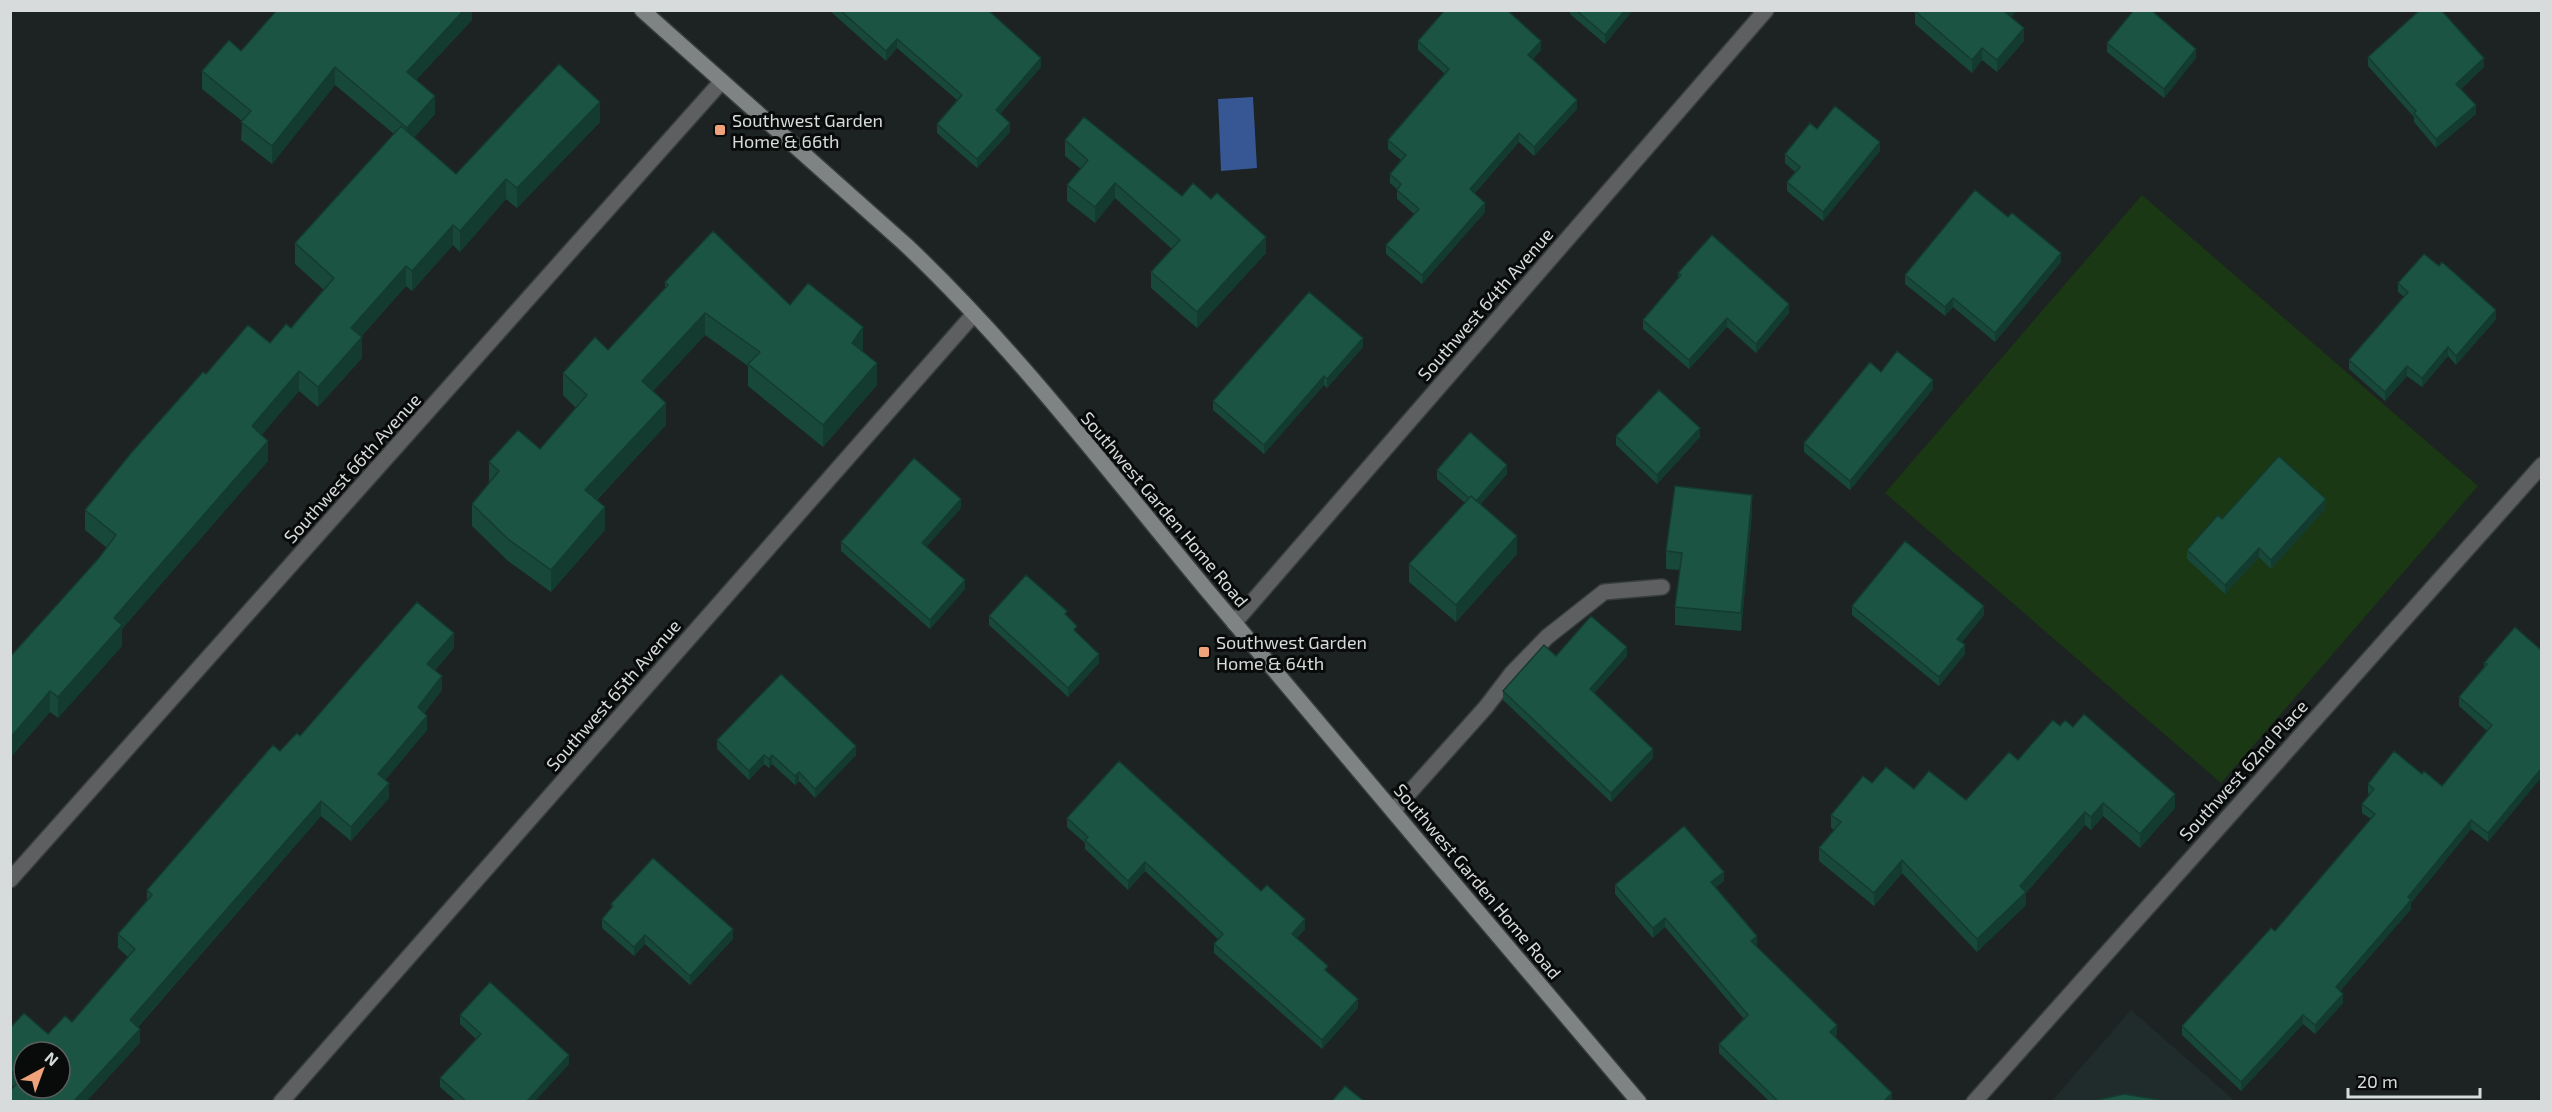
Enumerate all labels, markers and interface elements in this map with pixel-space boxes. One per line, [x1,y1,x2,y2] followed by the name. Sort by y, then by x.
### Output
[732,109,883,152] place label: Southwest Garden Home & 66th
[713,123,727,137] marker: Southwest Garden Home & 66th
[1413,223,1557,385] street label: Southwest 64th Avenue
[279,388,425,548] street label: Southwest 66th Avenue
[1077,407,1253,611] street label: Southwest Garden Home Road
[541,615,685,775] street label: Southwest 65th Avenue
[1216,631,1367,674] place label: Southwest Garden Home & 64th
[1197,645,1211,659] marker: Southwest Garden Home & 64th
[2174,695,2312,845] street label: Southwest 62nd Place
[1390,779,1566,983] street label: Southwest Garden Home Road
[12,1040,72,1100] north arrow
[42,1047,63,1069] text: N
[2348,1061,2480,1099] scale bar
[2357,1070,2398,1092] text: 20 m

